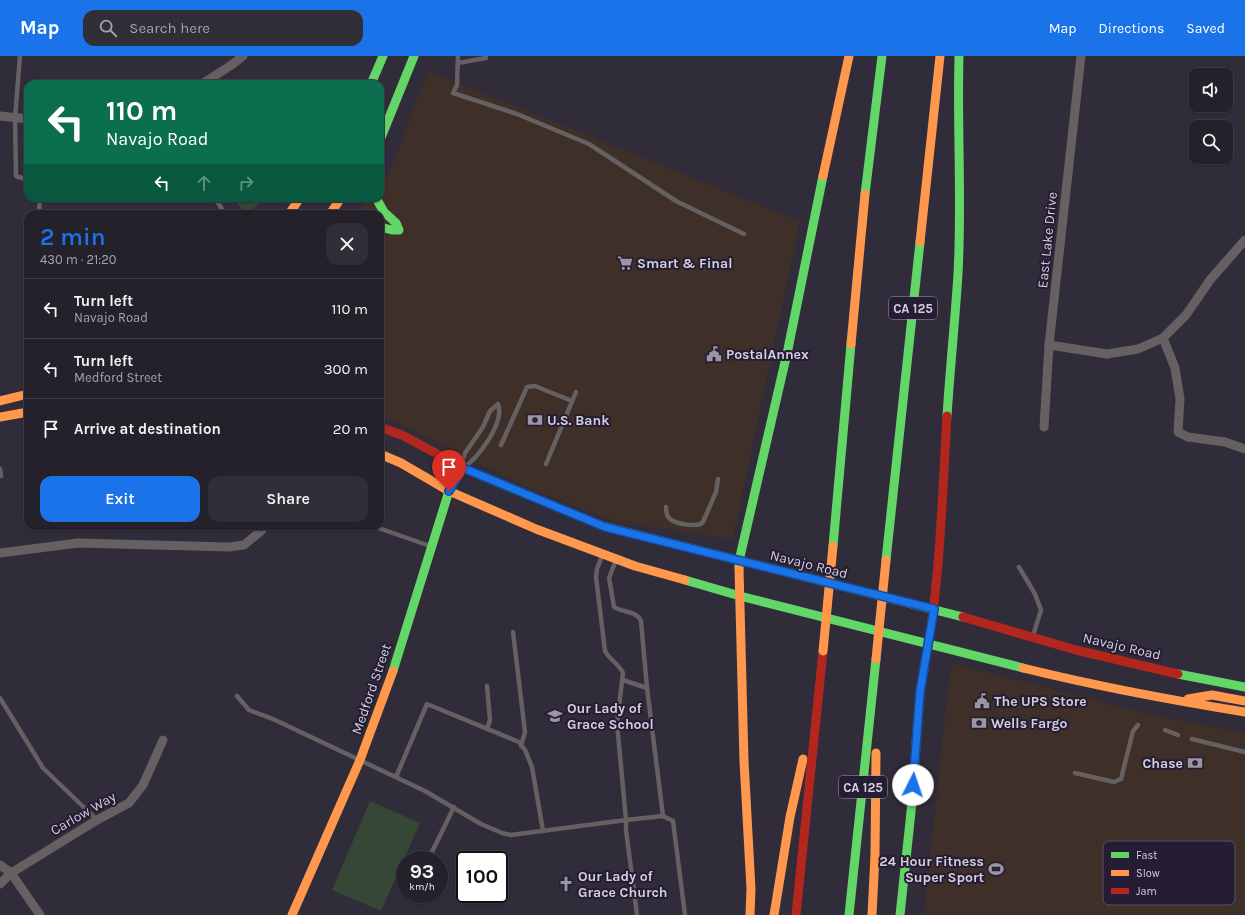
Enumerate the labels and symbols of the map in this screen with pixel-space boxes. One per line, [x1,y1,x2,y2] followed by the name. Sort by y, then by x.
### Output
[1034,191,1061,289] street label: East Lake Drive
[616,254,634,272] supermarket icon: Smart & Final
[637,255,732,272] place label: Smart & Final
[889,297,937,319] road number: CA 125
[705,345,723,363] public building icon: PostalAnnex
[726,346,809,363] place label: PostalAnnex
[526,411,544,429] bank icon: U.S. Bank
[547,412,610,429] place label: U.S. Bank
[432,450,466,491] pin
[768,547,850,582] street label: Navajo Road
[1081,629,1163,664] street label: Navajo Road
[348,642,395,737] street label: Medford Street
[973,692,991,710] public building icon: The UPS Store
[994,693,1087,710] place label: The UPS Store
[567,700,654,733] place label: Our Lady of Grace School
[546,707,564,725] school or university icon: Our Lady of Grace School
[970,714,988,732] bank icon: Wells Fargo
[991,715,1068,732] place label: Wells Fargo
[1186,754,1204,772] bank icon: Chase
[1142,755,1183,772] place label: Chase
[892,764,934,806] position arrow
[839,776,887,798] road number: CA 125
[48,788,119,839] street label: Carlow Way
[1103,841,1235,905] legend
[1136,849,1157,862] text: Fast
[456,851,508,903] speed limit sign: 100
[879,853,984,886] place label: 24 Hour Fitness Super Sport
[987,860,1005,878] sports icon: 24 Hour Fitness Super Sport
[1136,867,1160,880] text: Slow
[578,868,668,901] place label: Our Lady of Grace Church
[557,875,575,893] church icon: Our Lady of Grace Church
[1136,885,1157,898] text: Jam

